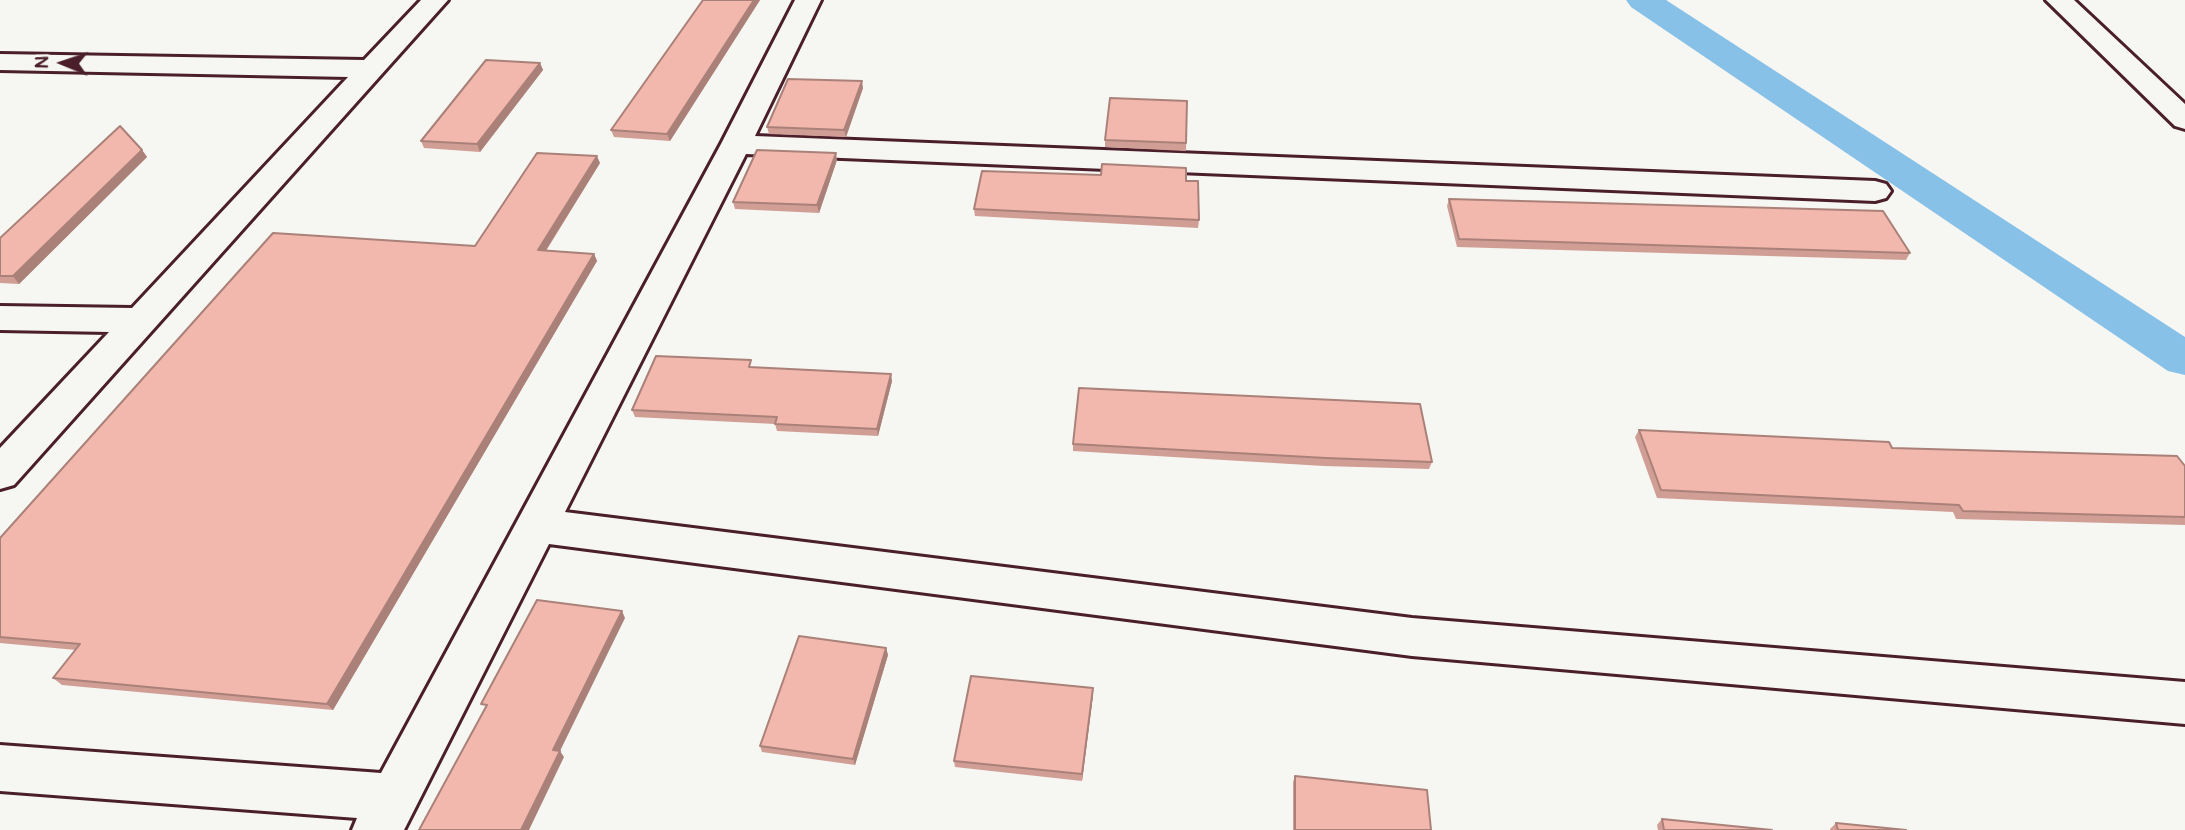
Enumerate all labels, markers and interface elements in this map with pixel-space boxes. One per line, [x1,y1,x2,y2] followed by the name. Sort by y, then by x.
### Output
[28,28,98,98] north arrow
[30,55,54,69] text: N

